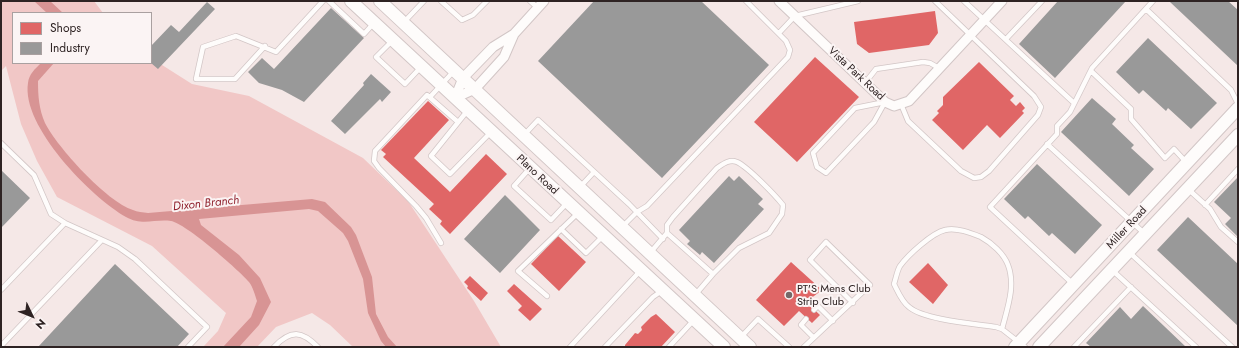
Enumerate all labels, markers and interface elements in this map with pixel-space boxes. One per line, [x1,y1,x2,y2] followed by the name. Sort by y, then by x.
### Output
[12,12,152,64] legend
[50,19,81,37] text: Shops
[50,39,90,57] text: Industry
[825,44,887,104] street label: Vista Park Road
[513,152,561,198] street label: Plano Road
[172,193,240,215] water label: Dixon Branch
[1104,204,1150,252] street label: Miller Road
[797,282,870,308] place label: PT'S Mens Club Strip Club
[784,290,794,300] marker: PT'S Mens Club Strip Club
[12,296,52,336] north arrow
[32,316,50,333] text: N

